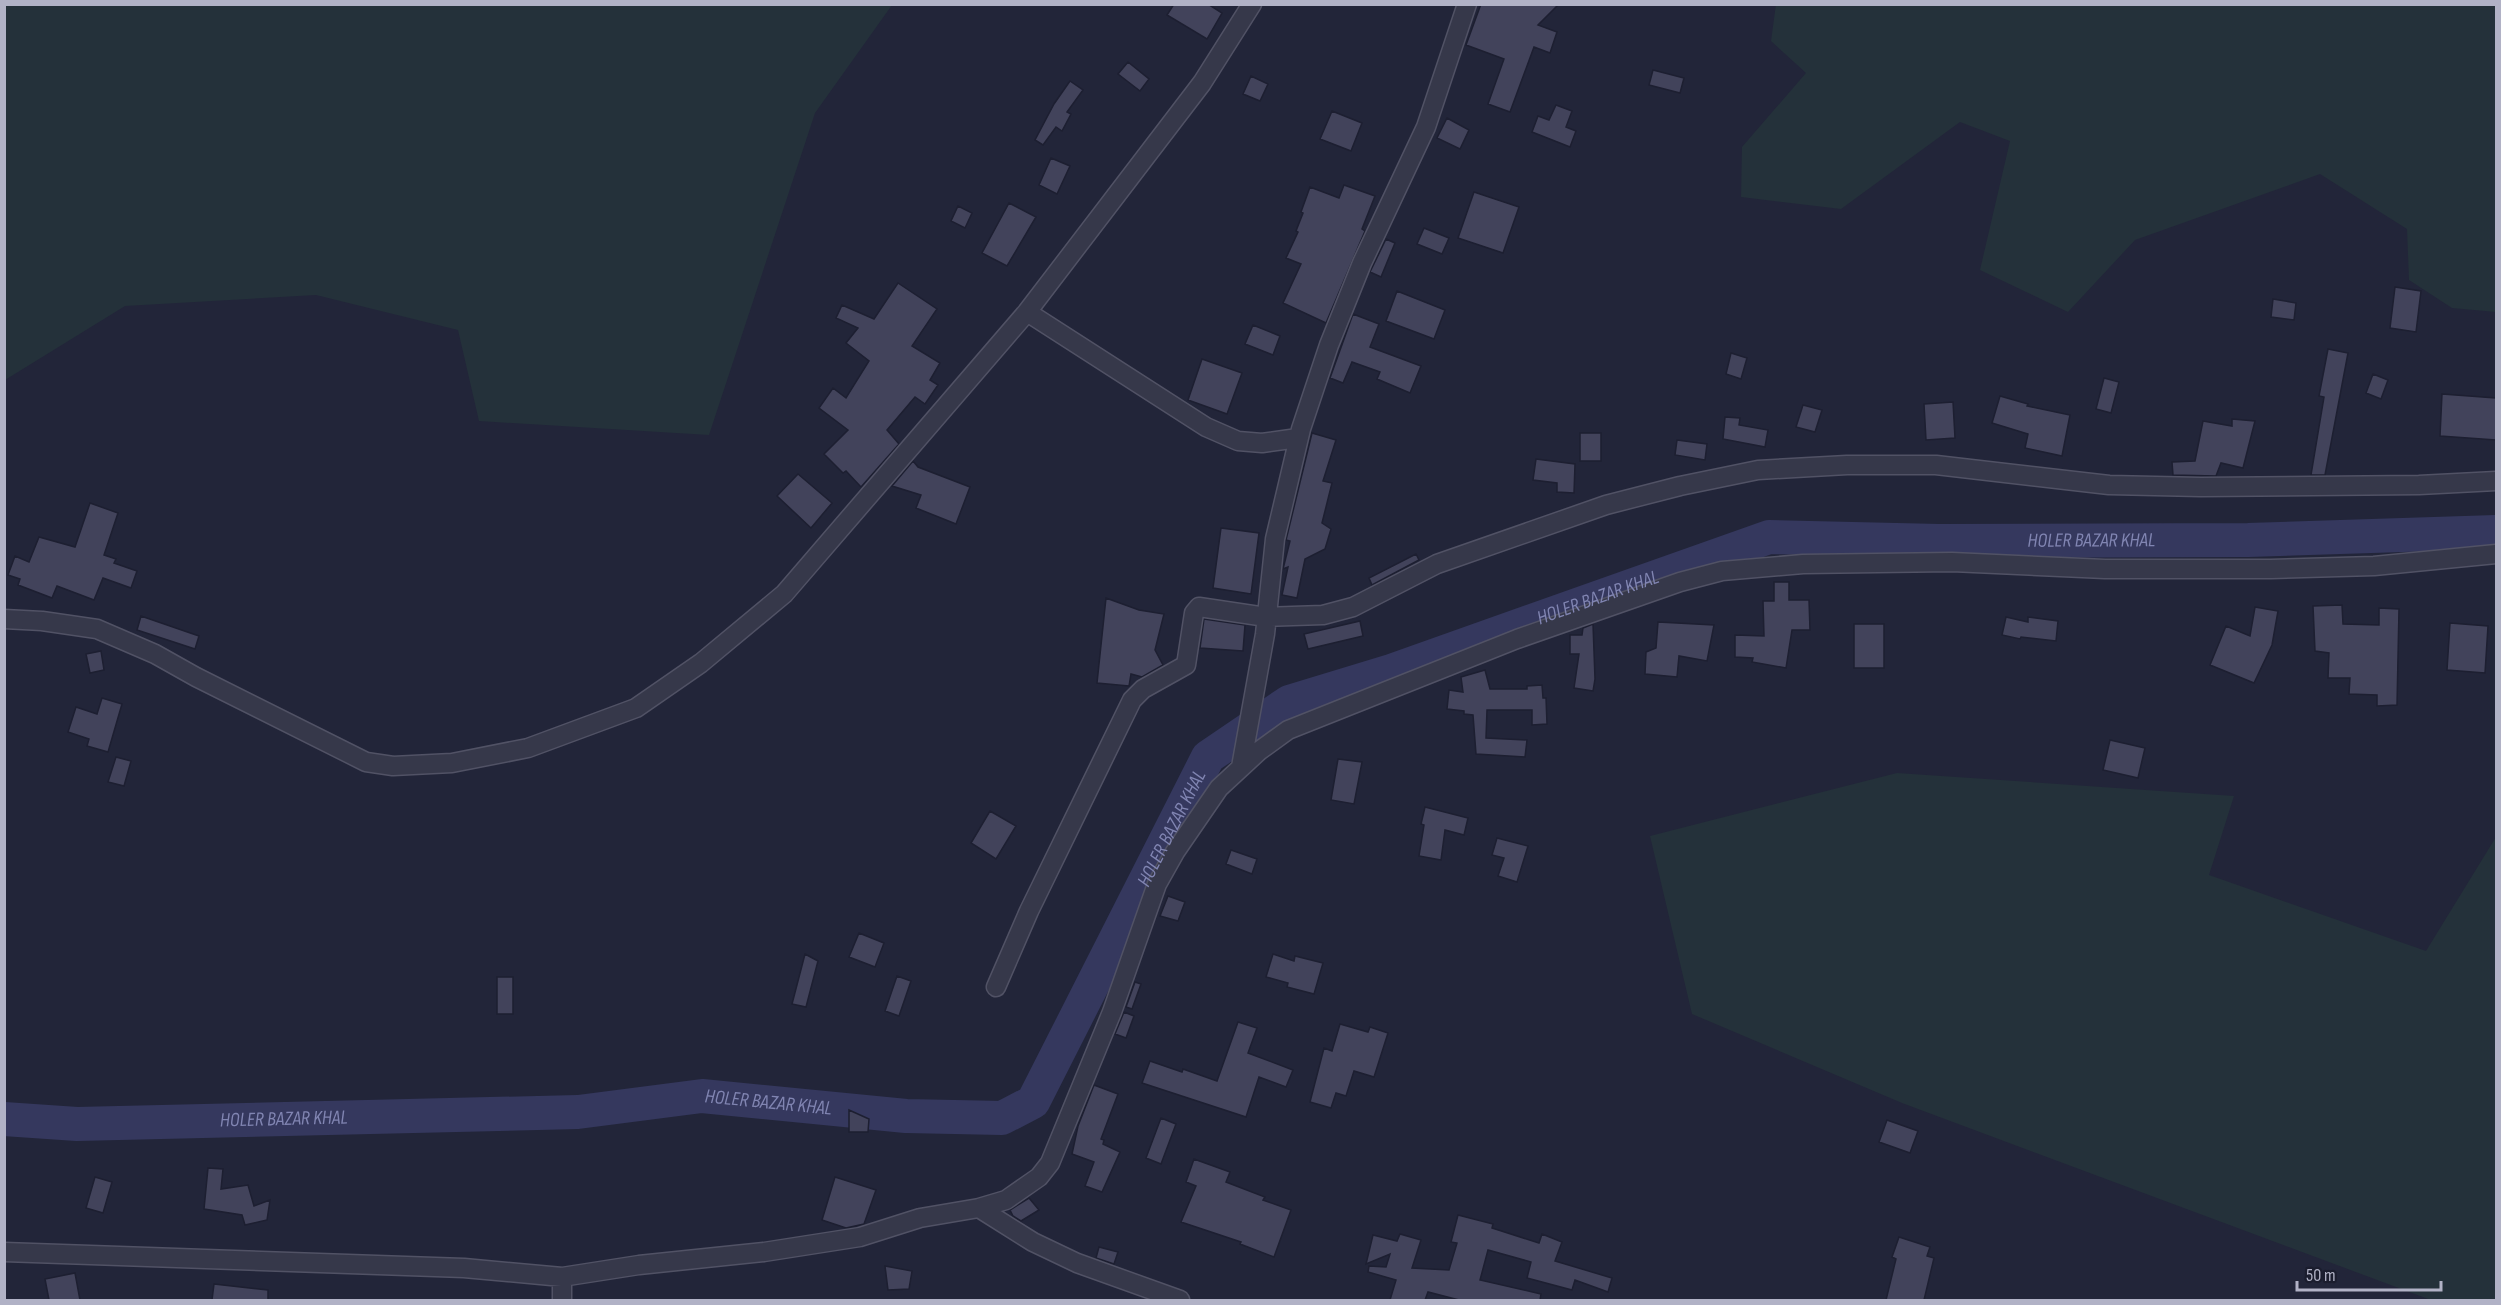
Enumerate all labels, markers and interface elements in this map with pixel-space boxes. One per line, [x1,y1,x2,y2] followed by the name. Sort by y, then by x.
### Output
[2027,528,2155,553] water label: HOLER BAZAR KHAL
[1534,565,1662,630] water label: HOLER BAZAR KHAL
[1132,766,1211,891] water label: HOLER BAZAR KHAL
[704,1084,833,1121] water label: HOLER BAZAR KHAL
[220,1106,348,1133] water label: HOLER BAZAR KHAL
[2297,1254,2441,1292] scale bar
[2306,1265,2336,1286] text: 50 m

